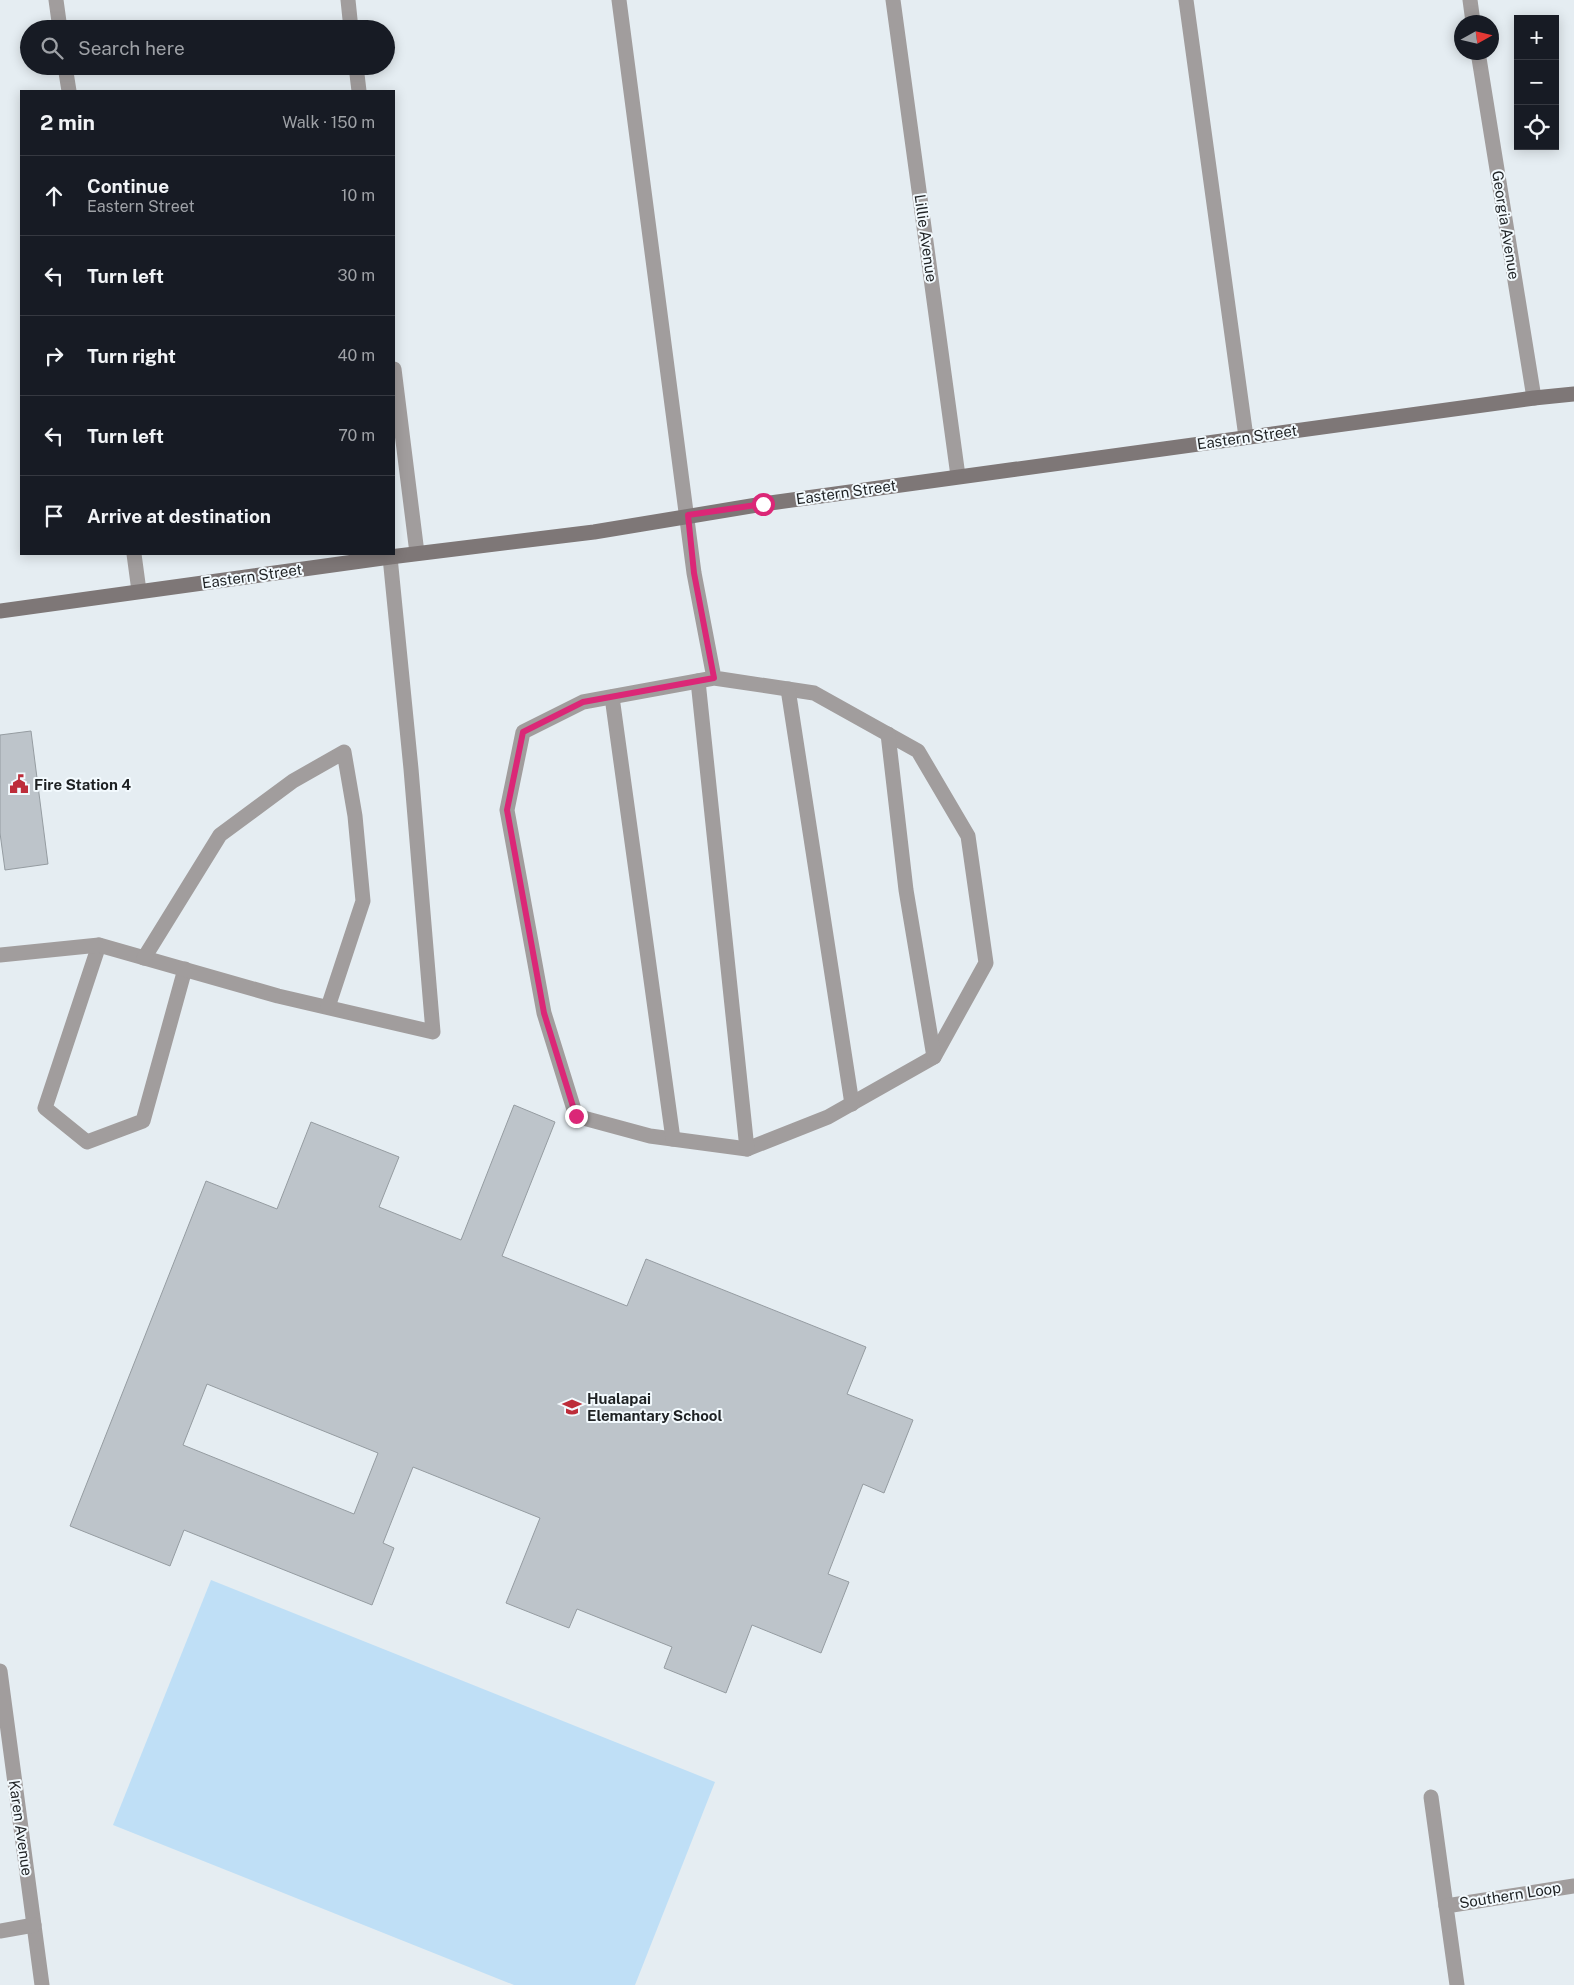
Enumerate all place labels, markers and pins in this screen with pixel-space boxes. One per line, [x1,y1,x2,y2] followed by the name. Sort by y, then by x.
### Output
[8,773,30,795] public building icon: Fire Station 4
[34,776,131,793] place label: Fire Station 4
[587,1390,722,1424] place label: Hualapai Elemantary School
[561,1396,583,1418] school or university icon: Hualapai Elemantary School

